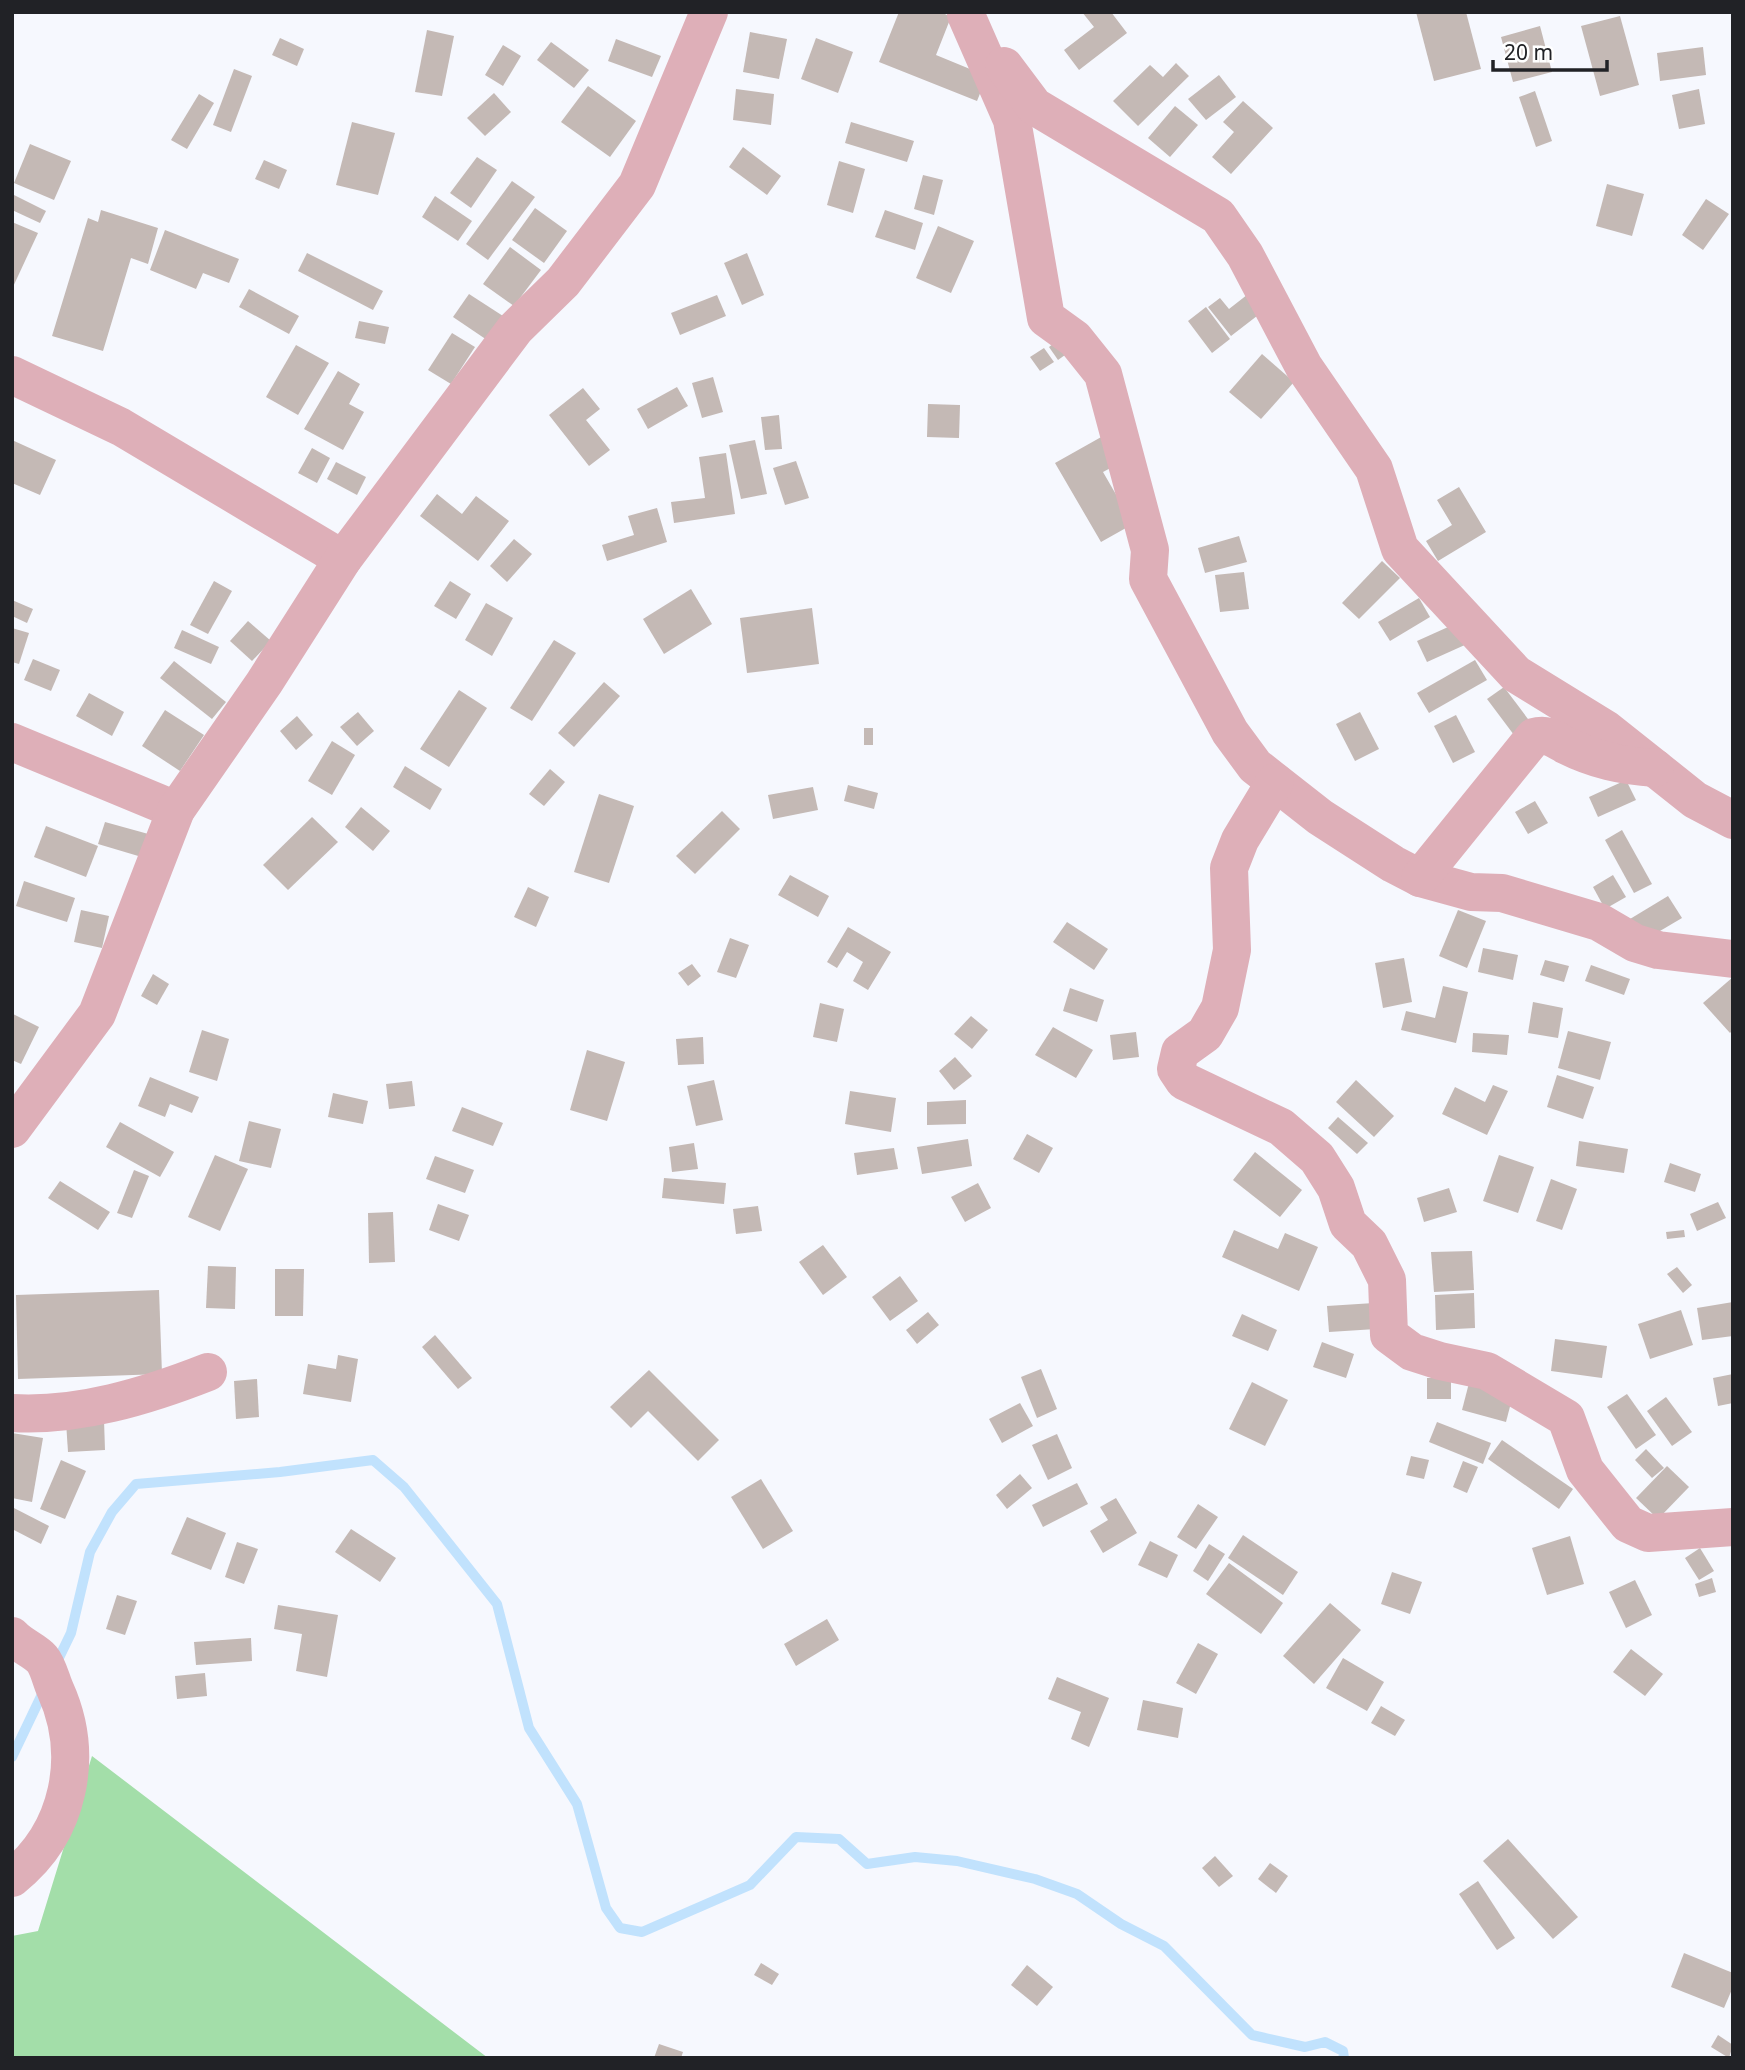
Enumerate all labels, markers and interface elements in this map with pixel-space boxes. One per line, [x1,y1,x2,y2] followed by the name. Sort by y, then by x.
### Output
[1493,28,1607,72] scale bar
[1504,38,1553,66] text: 20 m

